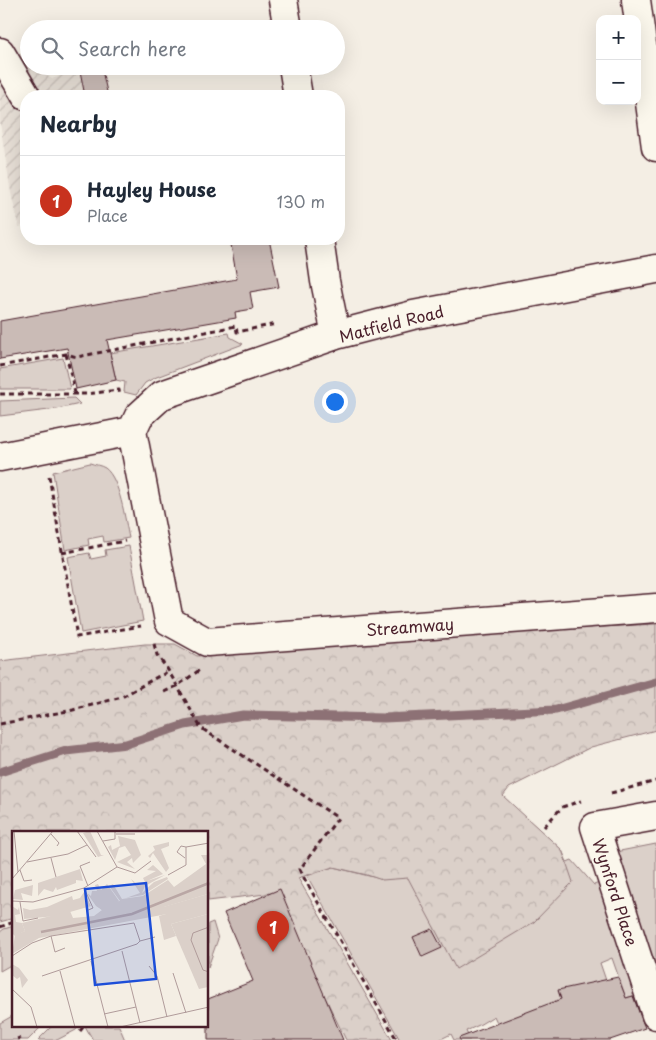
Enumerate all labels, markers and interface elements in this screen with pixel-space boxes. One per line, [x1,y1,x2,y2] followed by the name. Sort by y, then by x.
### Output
[596,15,641,105] map controls
[596,15,641,60] button: +
[20,20,345,75] search box
[38,34,66,62] icon: search
[78,34,187,62] text: Search here
[596,60,641,105] button: −
[40,107,117,139] text: Nearby
[87,175,216,203] text: Hayley House
[52,189,60,213] text: 1
[277,189,325,213] text: 130 m
[87,203,128,227] text: Place
[336,298,446,348] street label: Matfield Road
[322,389,348,415] your location
[365,611,455,641] street label: Streamway
[12,831,209,1028] inset map
[587,835,645,949] street label: Wynford Place
[257,911,289,952] pin: 1

